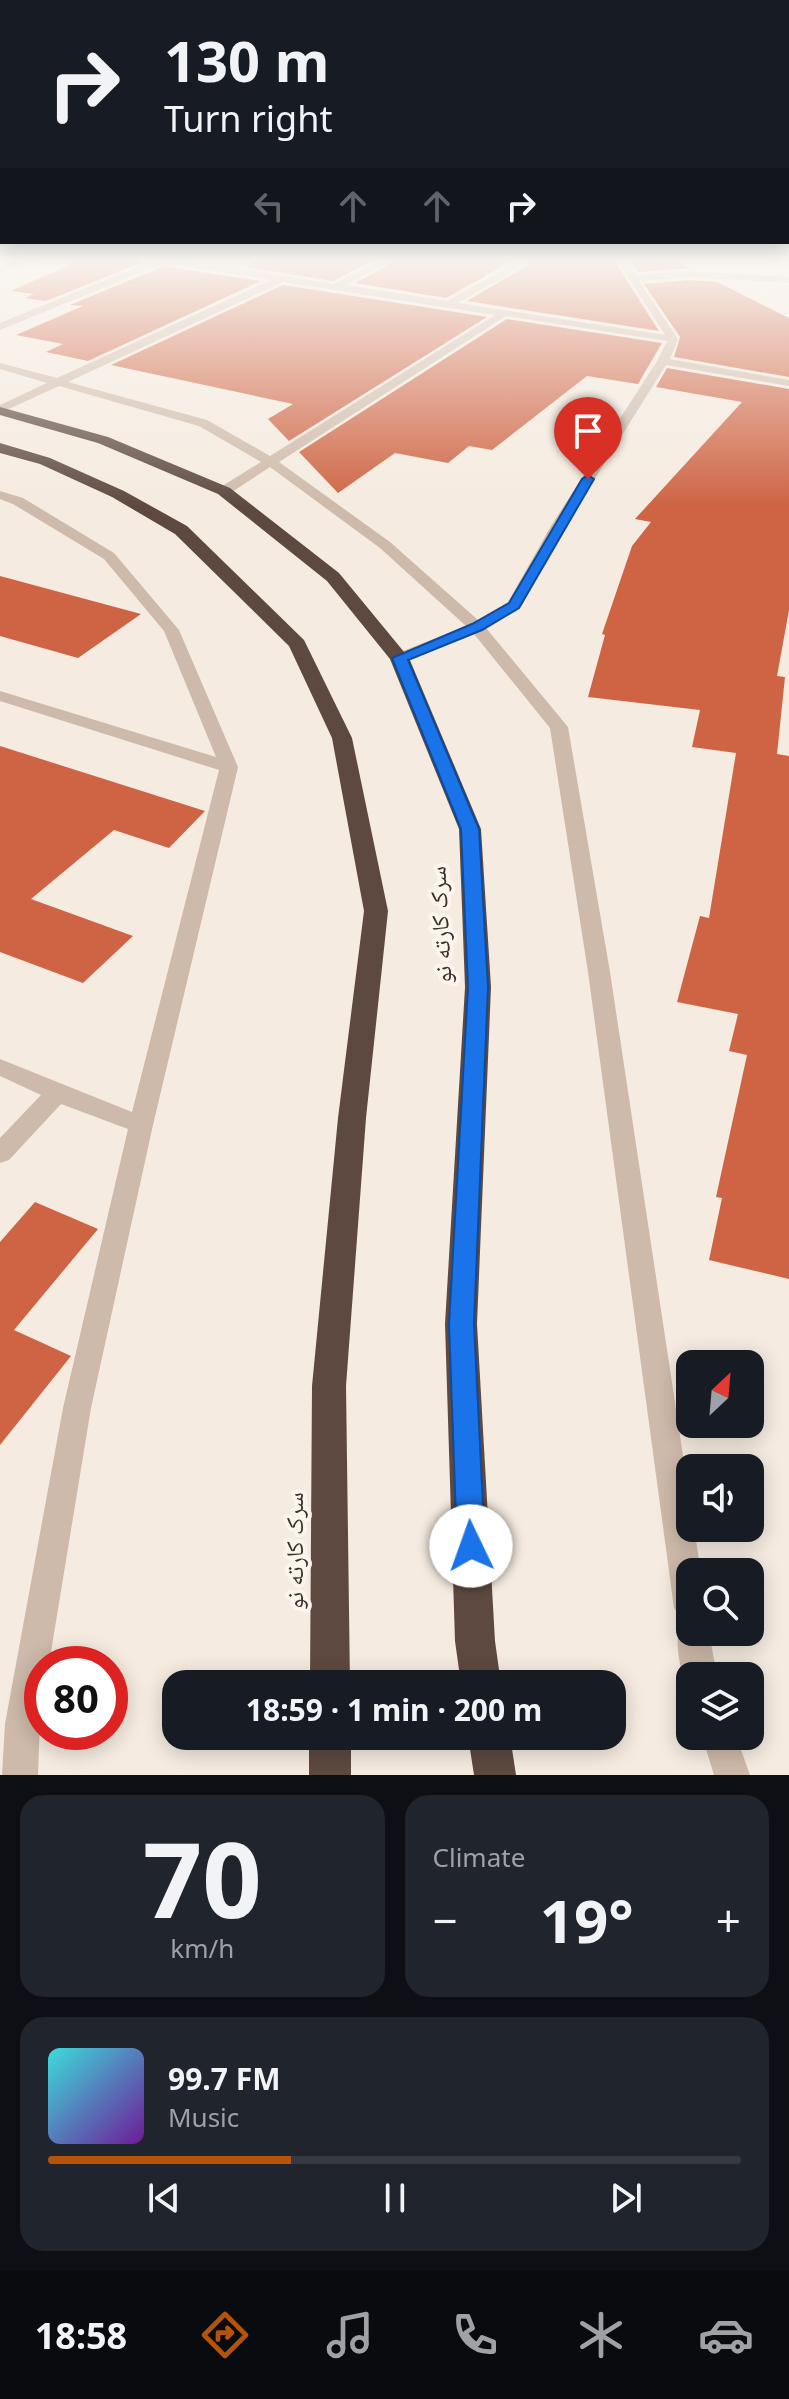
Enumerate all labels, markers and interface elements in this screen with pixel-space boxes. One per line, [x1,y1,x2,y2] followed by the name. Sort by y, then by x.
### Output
[164,22,329,98] text: 130 m
[32,32,136,136] icon: right
[164,94,332,143] text: Turn right
[247,184,291,228] icon: left
[331,184,375,228] icon: ahead
[415,184,459,228] icon: ahead
[499,184,543,228] icon: right
[554,397,622,479] pin
[566,409,610,453] icon: arrive
[419,865,459,985] street label: سرک کارته نو
[676,1350,764,1438] north arrow
[676,1350,764,1750] map controls
[676,1454,764,1542] button: sound
[277,1492,310,1610] street label: سرک کارته نو
[429,1504,513,1588] position arrow
[676,1558,764,1646] button: search
[24,1646,128,1750] speed limit sign: 80
[676,1662,764,1750] button: layers
[246,1689,542,1730] text: 18:59 · 1 min · 200 m
[143,1807,262,1948] text: 70
[433,1839,525,1875] text: Climate
[540,1879,634,1961] text: 19°
[433,1890,458,1950] text: −
[716,1890,741,1950] text: +
[170,1930,234,1966] text: km/h
[168,2058,280,2099] text: 99.7 FM
[168,2099,239,2135] text: Music
[142,2176,186,2220] icon: previous
[373,2176,417,2220] icon: pause
[604,2176,648,2220] icon: next
[197,2307,253,2363] icon: directions
[322,2307,378,2363] icon: music
[447,2307,503,2363] icon: phone
[573,2307,629,2363] icon: climate
[698,2307,754,2363] icon: car
[35,2311,127,2360] text: 18:58

